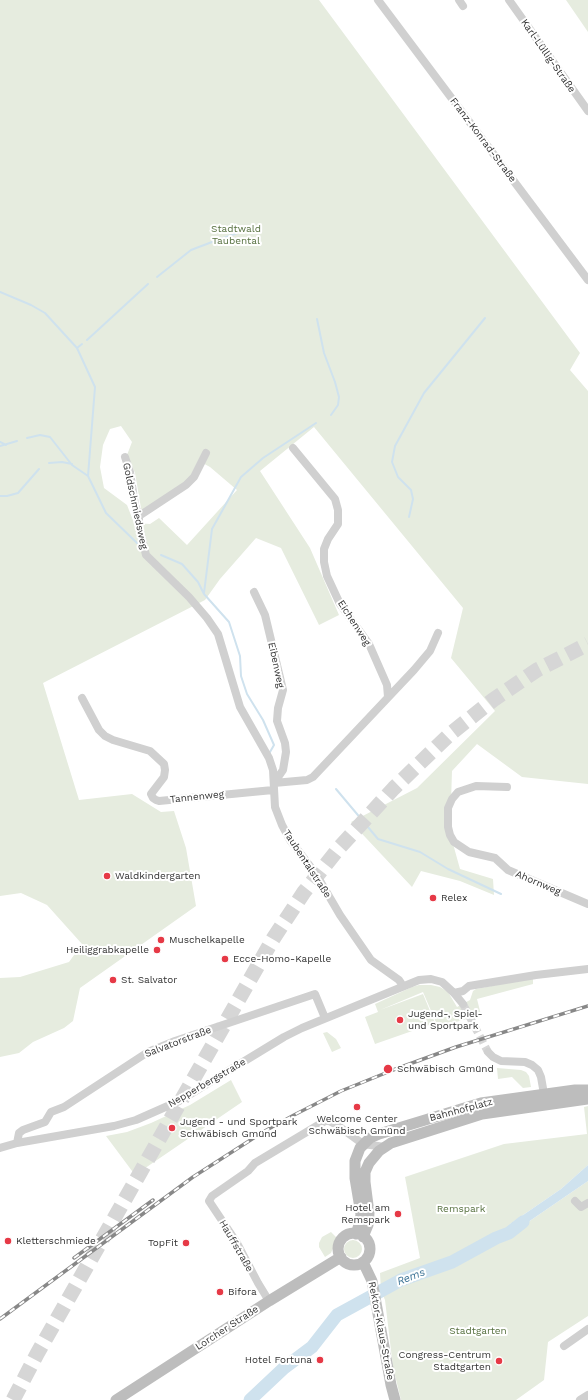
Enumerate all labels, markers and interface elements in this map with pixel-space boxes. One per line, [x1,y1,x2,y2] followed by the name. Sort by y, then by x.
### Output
[518,17,578,95] street label: Karl-Lüllig-Straße
[447,95,519,185] street label: Franz-Konrad-Straße
[211,223,261,246] park label: Stadtwald Taubental
[120,462,150,550] street label: Goldschmiedsweg
[335,598,373,648] street label: Eichenweg
[265,641,287,689] street label: Eibenweg
[169,788,225,806] street label: Tannenweg
[280,828,334,900] street label: Taubentalstraße
[513,868,563,898] street label: Ahornweg
[115,870,200,882] place label: Waldkindergarten
[102,871,112,881] marker: Waldkindergarten
[441,892,467,904] place label: Relex
[428,893,438,903] marker: Relex
[169,934,245,946] place label: Muschelkapelle
[156,935,166,945] marker: Muschelkapelle
[66,944,149,956] place label: Heiliggrabkapelle
[152,945,162,955] marker: Heiliggrabkapelle
[233,953,331,965] place label: Ecce-Homo-Kapelle
[220,954,230,964] marker: Ecce-Homo-Kapelle
[121,974,177,986] place label: St. Salvator
[108,975,118,985] marker: St. Salvator
[408,1008,483,1032] place label: Jugend-, Spiel- und Sportpark
[395,1015,405,1025] marker: Jugend-, Spiel- und Sportpark
[143,1024,213,1060] street label: Salvatorstraße
[166,1056,248,1110] street label: Nepperbergstraße
[382,1063,394,1075] marker: Schwäbisch Gmünd
[397,1063,494,1075] place label: Schwäbisch Gmünd
[428,1096,494,1124] street label: Bahnhofplatz
[352,1102,362,1112] marker: Welcome Center Schwäbisch Gmünd
[309,1113,405,1136] place label: Welcome Center Schwäbisch Gmünd
[180,1116,298,1140] place label: Jugend - und Sportpark Schwäbisch Gmünd
[167,1123,177,1133] marker: Jugend - und Sportpark Schwäbisch Gmünd
[341,1202,390,1226] place label: Hotel am Remspark
[437,1203,485,1215] park label: Remspark
[393,1209,403,1219] marker: Hotel am Remspark
[216,1218,256,1274] street label: Hauffstraße
[16,1235,96,1247] place label: Kletterschmiede
[3,1236,13,1246] marker: Kletterschmiede
[148,1237,178,1249] place label: TopFit
[181,1238,191,1248] marker: TopFit
[395,1266,427,1288] water label: Rems
[366,1281,396,1381] street label: Rektor-Klaus-Straße
[228,1286,257,1298] place label: Bifora
[215,1287,225,1297] marker: Bifora
[193,1303,261,1353] street label: Lorcher Straße
[449,1325,507,1337] park label: Stadtgarten
[399,1349,491,1372] place label: Congress-Centrum Stadtgarten
[245,1354,312,1366] place label: Hotel Fortuna
[315,1355,325,1365] marker: Hotel Fortuna
[494,1356,504,1366] marker: Congress-Centrum Stadtgarten

